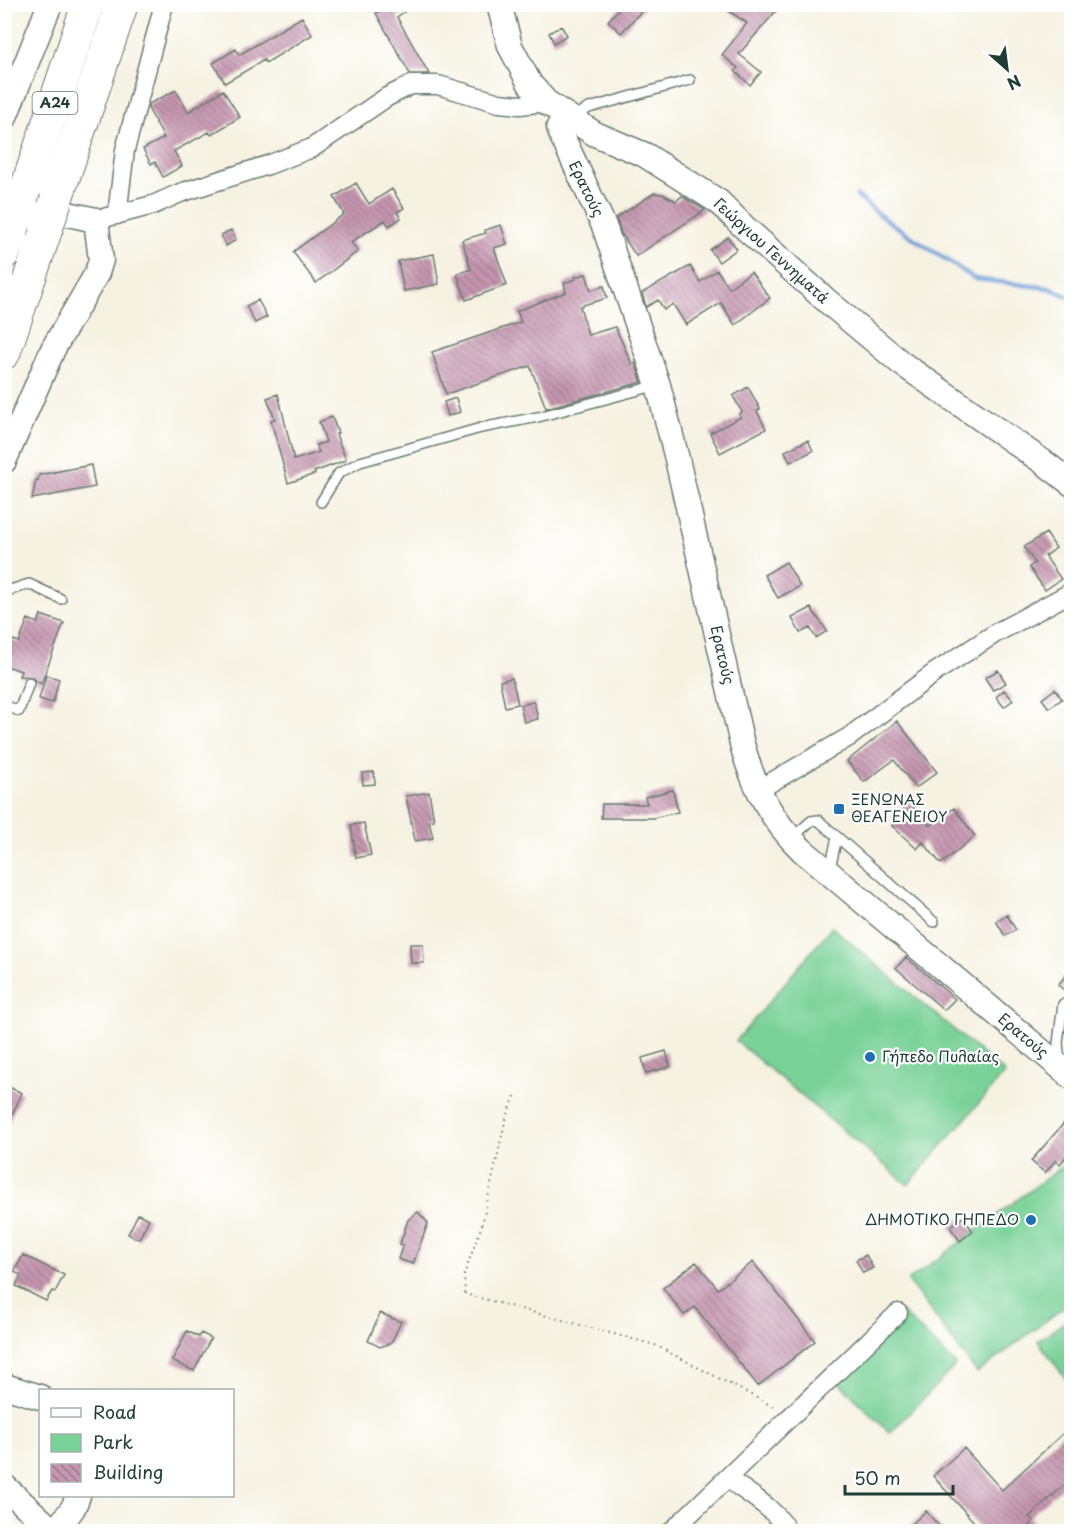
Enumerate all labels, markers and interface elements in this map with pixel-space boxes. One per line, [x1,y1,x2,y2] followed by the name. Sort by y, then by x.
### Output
[977,39,1037,99] north arrow
[1003,70,1026,97] text: N
[32,92,78,114] road number: Α24
[564,156,611,221] street label: Ερατούς
[709,192,835,308] street label: Γεώργιου Γεννηματά
[706,623,741,687] street label: Ερατούς
[851,787,947,827] place label: ΞΕΝΩΝΑΣ ΘΕΑΓΕΝΕΙΟΥ
[832,802,846,816] marker: ΞΕΝΩΝΑΣ ΘΕΑΓΕΝΕΙΟΥ
[994,1007,1054,1063] street label: Ερατούς
[882,1044,999,1067] place label: Γήπεδο Πυλαίας
[863,1050,877,1064] marker: Γήπεδο Πυλαίας
[865,1207,1019,1230] place label: ΔΗΜΟΤΙΚΟ ΓΗΠΕΔΟ
[1024,1213,1038,1227] marker: ΔΗΜΟΤΙΚΟ ΓΗΠΕΔΟ
[39,1389,234,1497] legend
[93,1398,137,1425] text: Road
[93,1428,133,1455] text: Park
[93,1458,163,1485] text: Building
[845,1458,953,1496] scale bar
[854,1464,901,1491] text: 50 m

